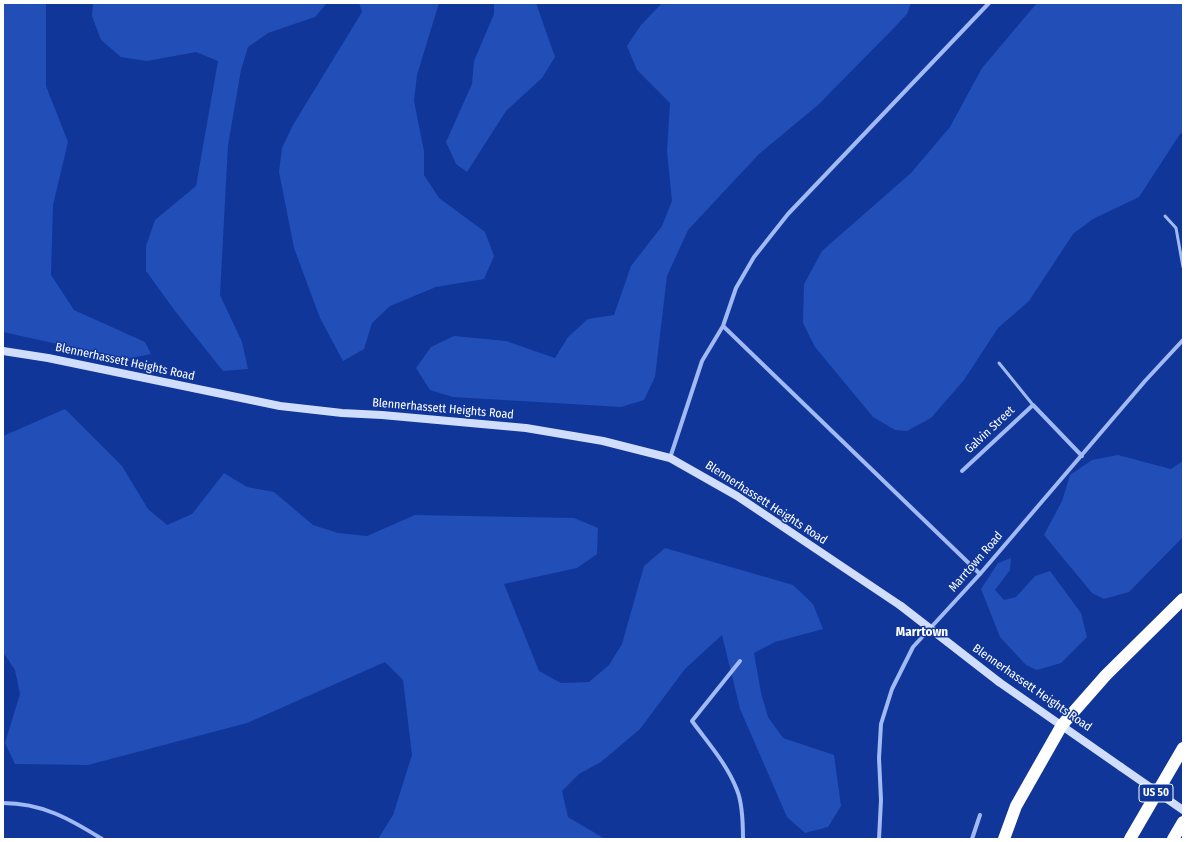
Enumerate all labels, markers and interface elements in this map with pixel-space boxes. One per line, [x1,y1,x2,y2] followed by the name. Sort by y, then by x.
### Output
[54,340,196,384] street label: Blennerhassett Heights Road
[372,396,514,422] street label: Blennerhassett Heights Road
[962,403,1018,457] street label: Galvin Street
[702,458,830,548] street label: Blennerhassett Heights Road
[946,529,1006,595] street label: Marrtown Road
[896,624,948,640] district label: Marrtown
[970,641,1094,735] street label: Blennerhassett Heights Road
[1139,784,1173,802] road number: US 50

